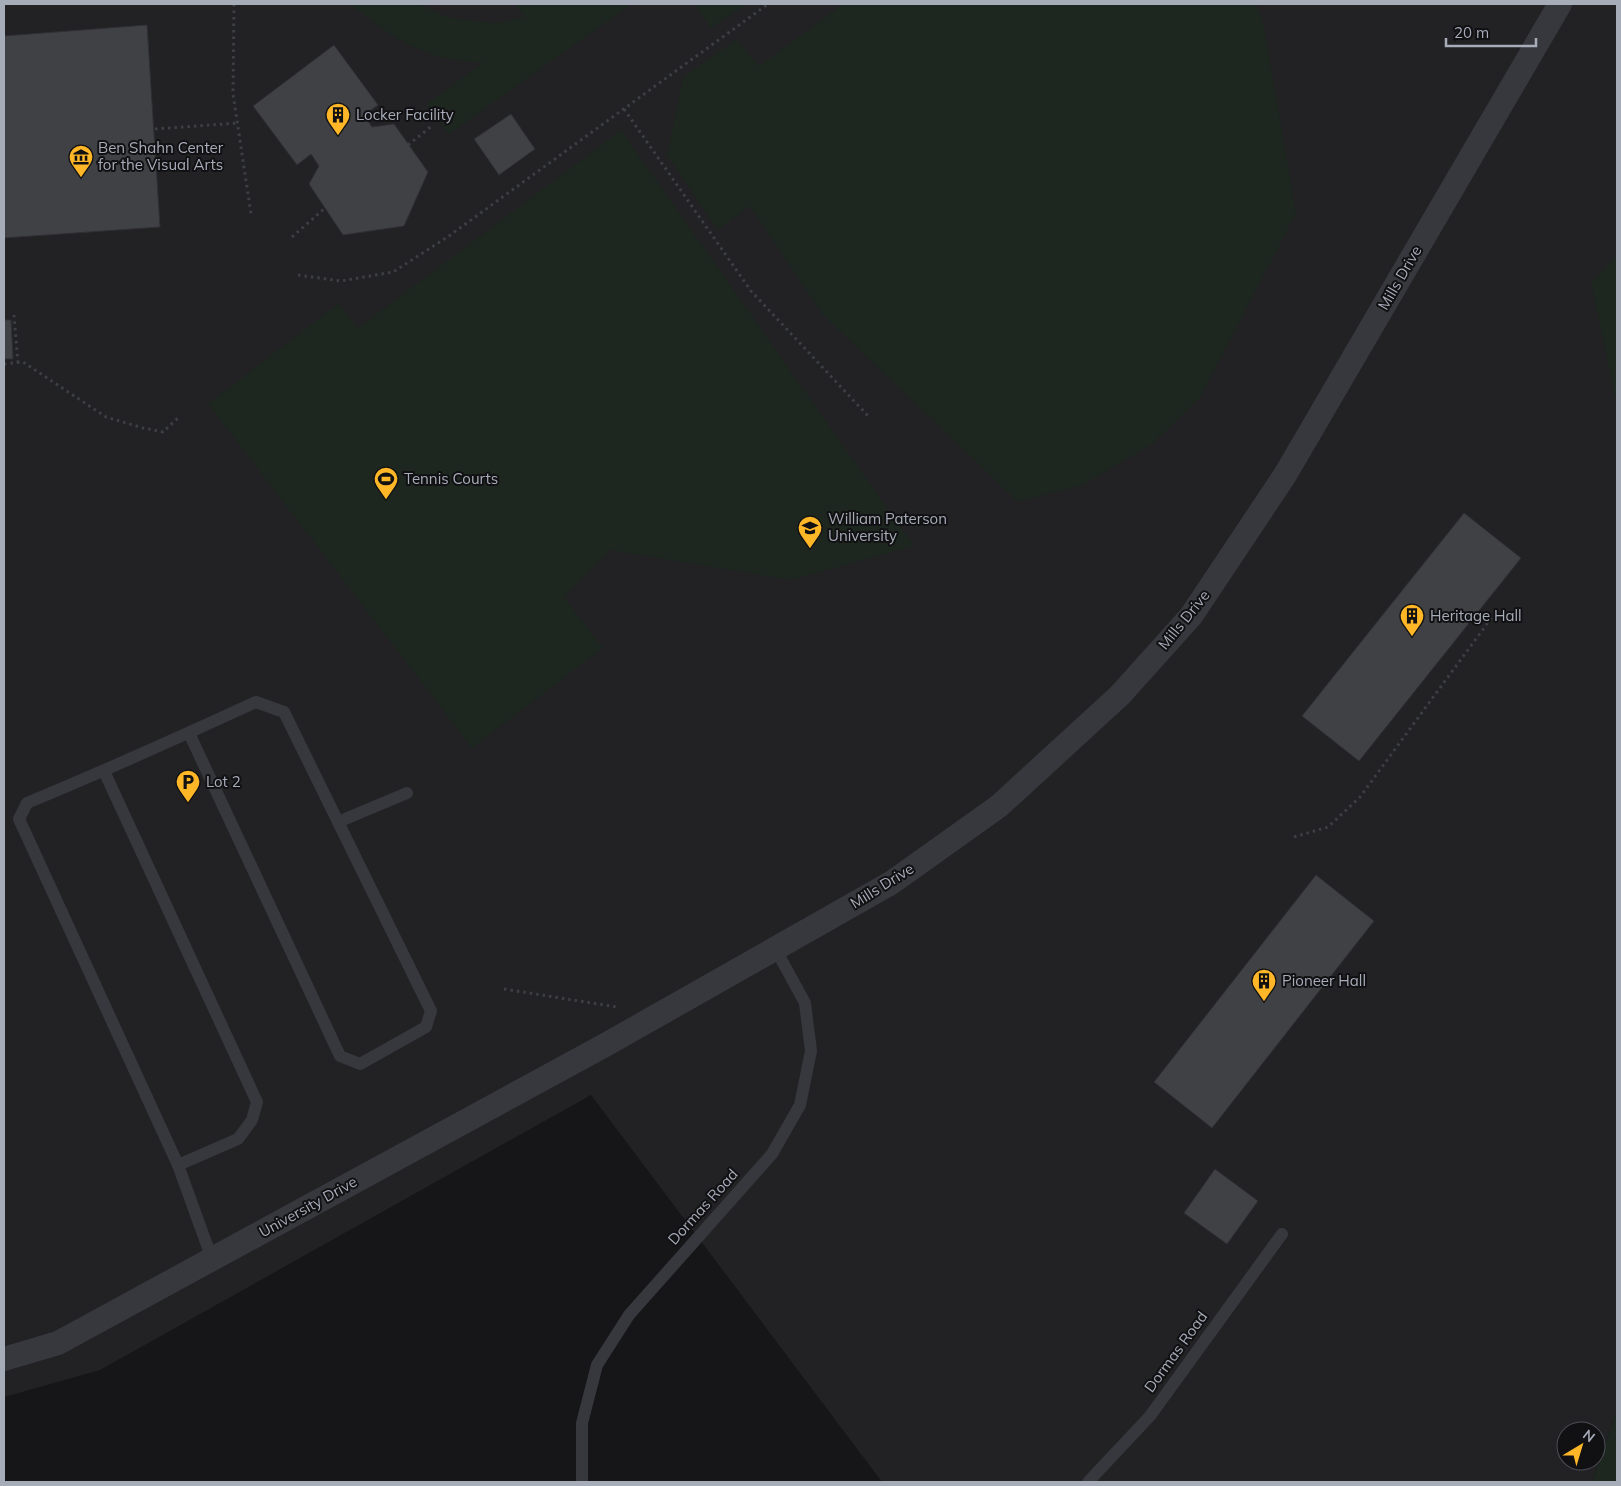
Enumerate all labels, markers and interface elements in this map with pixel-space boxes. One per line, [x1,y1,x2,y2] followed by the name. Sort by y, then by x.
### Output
[1446,15,1536,47] scale bar
[1454,23,1489,42] text: 20 m
[325,102,351,136] building icon: Locker Facility
[356,105,454,124] place label: Locker Facility
[98,138,224,174] place label: Ben Shahn Center for the Visual Arts
[68,144,94,178] museum icon: Ben Shahn Center for the Visual Arts
[1374,242,1426,313] street label: Mills Drive
[373,466,399,500] sports icon: Tennis Courts
[404,469,498,488] place label: Tennis Courts
[828,509,947,545] place label: William Paterson University
[797,515,823,549] school or university icon: William Paterson University
[1154,586,1213,653] street label: Mills Drive
[1399,603,1425,637] building icon: Heritage Hall
[1430,606,1522,625] place label: Heritage Hall
[175,769,201,803] parking icon: Lot 2
[206,772,241,791] place label: Lot 2
[847,859,917,912] street label: Mills Drive
[1251,968,1277,1002] building icon: Pioneer Hall
[1282,971,1366,990] place label: Pioneer Hall
[664,1165,742,1249] street label: Dormas Road
[255,1172,360,1241] street label: University Drive
[1140,1307,1211,1396] street label: Dormas Road
[1556,1421,1606,1471] north arrow
[1579,1425,1599,1446] text: N

